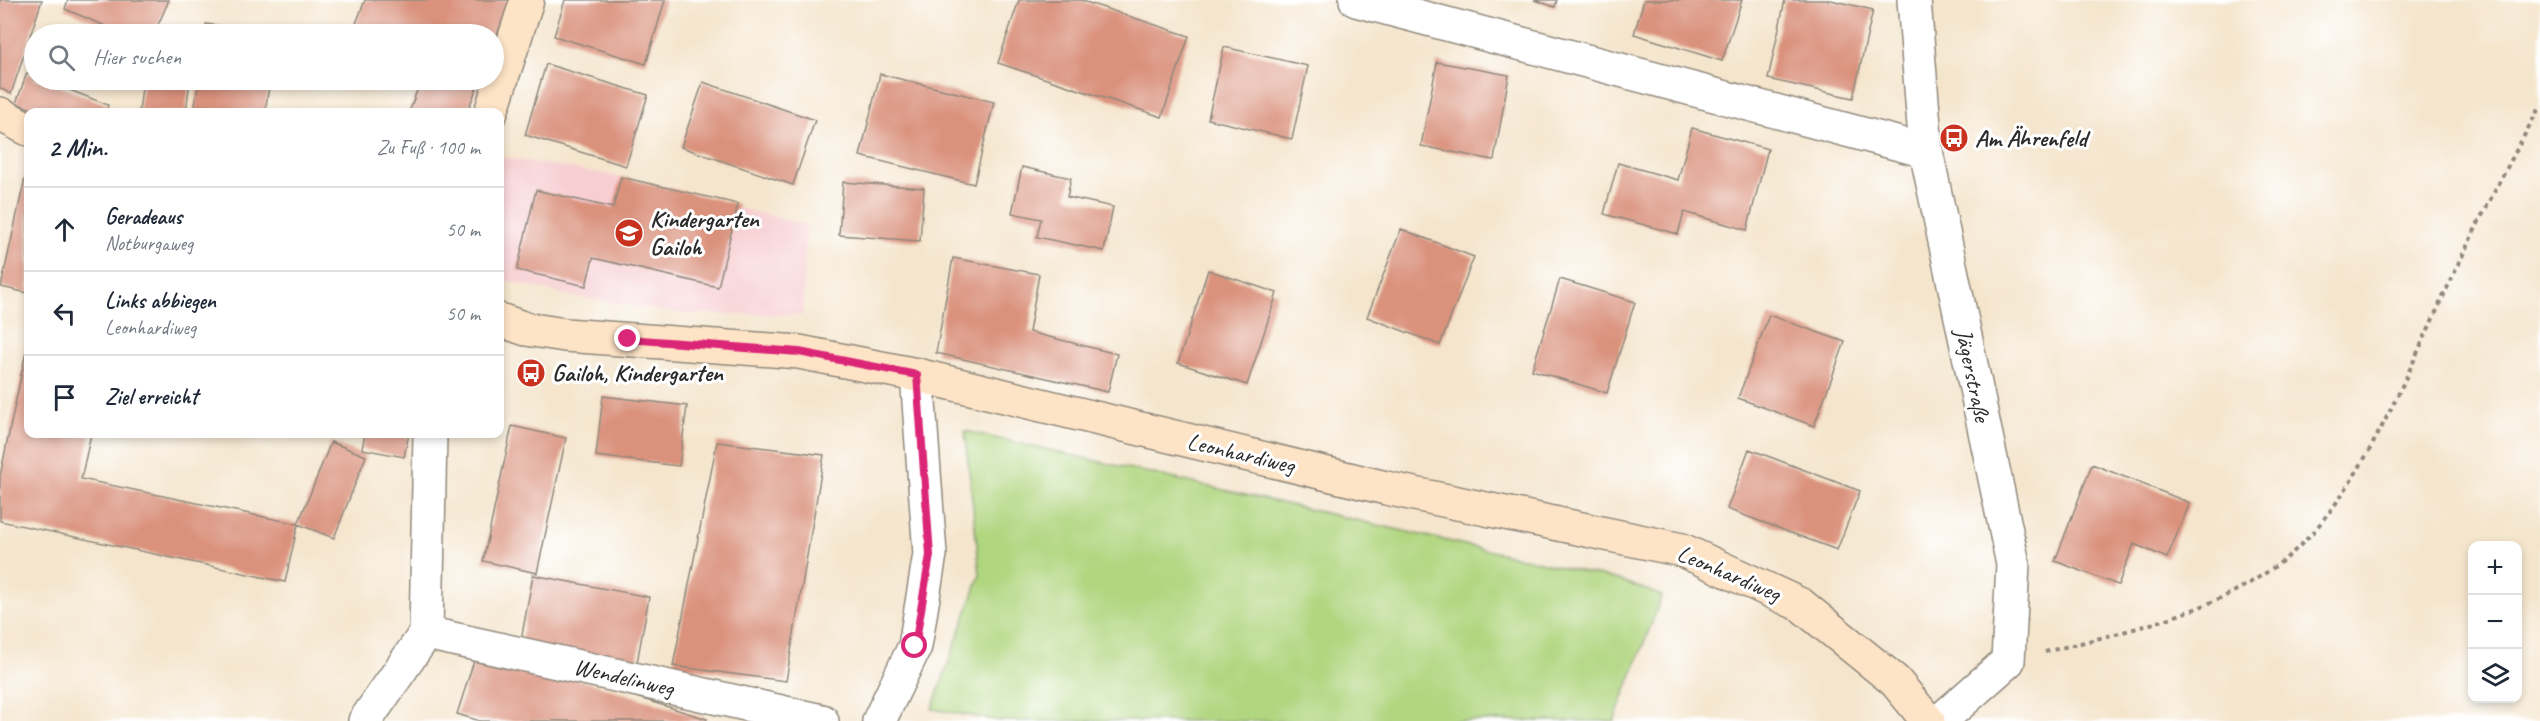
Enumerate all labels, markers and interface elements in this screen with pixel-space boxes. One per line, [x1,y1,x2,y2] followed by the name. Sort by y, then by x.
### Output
[24,24,504,90] search box
[45,41,78,74] icon: search
[93,43,181,71] text: Hier suchen
[1938,122,1970,154] bus stop icon: Am Ährenfeld
[1975,123,2091,153] place label: Am Ährenfeld
[48,131,107,164] text: 2 Min.
[377,135,480,160] text: Zu Fuß · 100 m
[105,203,182,231] text: Geradeaus
[650,204,760,262] place label: Kindergarten Gailoh
[48,213,81,246] icon: ahead
[446,217,480,242] text: 50 m
[613,217,645,249] school or university icon: Kindergarten Gailoh
[105,231,193,256] text: Notburgaweg
[105,287,216,315] text: Links abbiegen
[48,297,81,330] icon: left
[446,301,480,326] text: 50 m
[105,315,196,340] text: Leonhardiweg
[614,325,640,351] route end
[1948,325,1998,427] street label: Jägerstraße
[515,357,547,389] bus stop icon: Gailoh, Kindergarten
[552,358,724,388] place label: Gailoh, Kindergarten
[48,381,81,414] icon: arrive
[105,383,198,411] text: Ziel erreicht
[1184,426,1299,480] street label: Leonhardiweg
[1673,538,1787,609] street label: Leonhardiweg
[2468,541,2522,703] map controls
[2468,541,2522,595] button: +
[2468,595,2522,649] button: −
[901,632,927,658] route start
[2468,649,2522,703] button: layers
[571,651,678,703] street label: Wendelinweg

